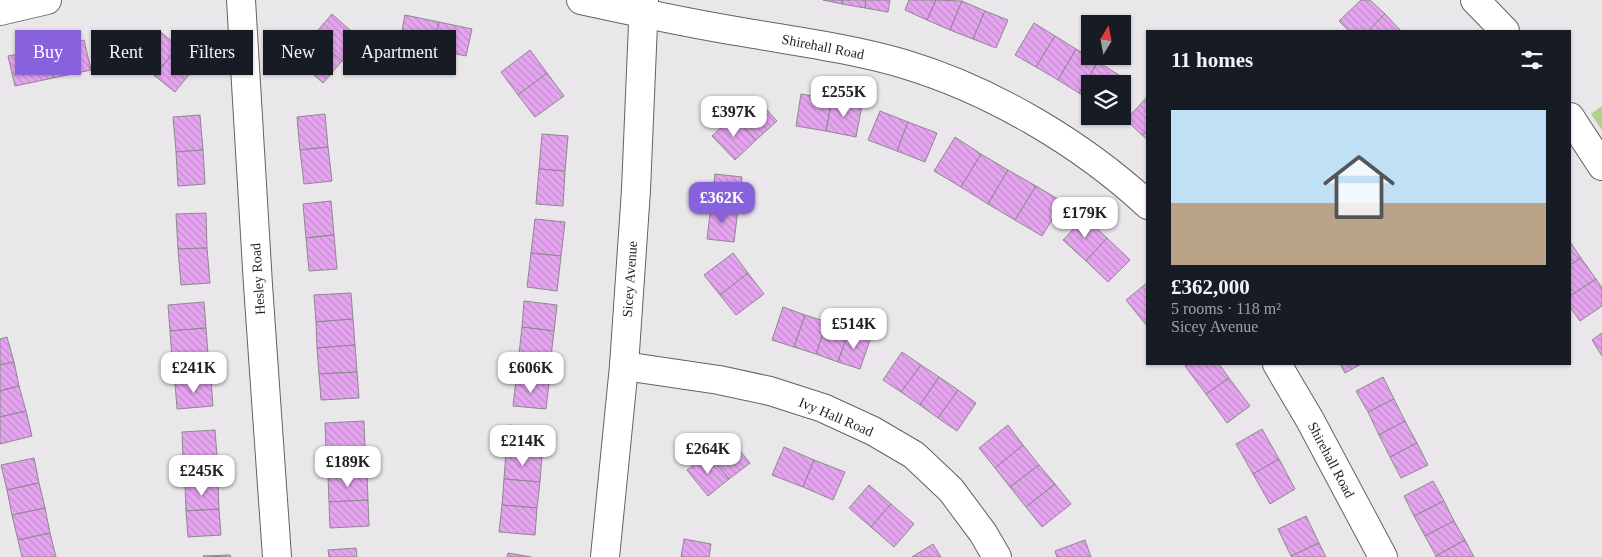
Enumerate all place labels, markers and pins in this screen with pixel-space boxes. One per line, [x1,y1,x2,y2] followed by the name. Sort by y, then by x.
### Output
[809,76,879,118] pin: £255K
[699,96,769,138] pin: £397K
[687,182,757,224] pin: £362K
[1050,196,1120,239] pin: £179K
[819,308,889,350] pin: £514K
[159,352,229,394] pin: £241K
[496,352,566,394] pin: £606K
[488,424,558,467] pin: £214K
[673,432,743,475] pin: £264K
[313,446,383,488] pin: £189K
[167,454,237,497] pin: £245K

